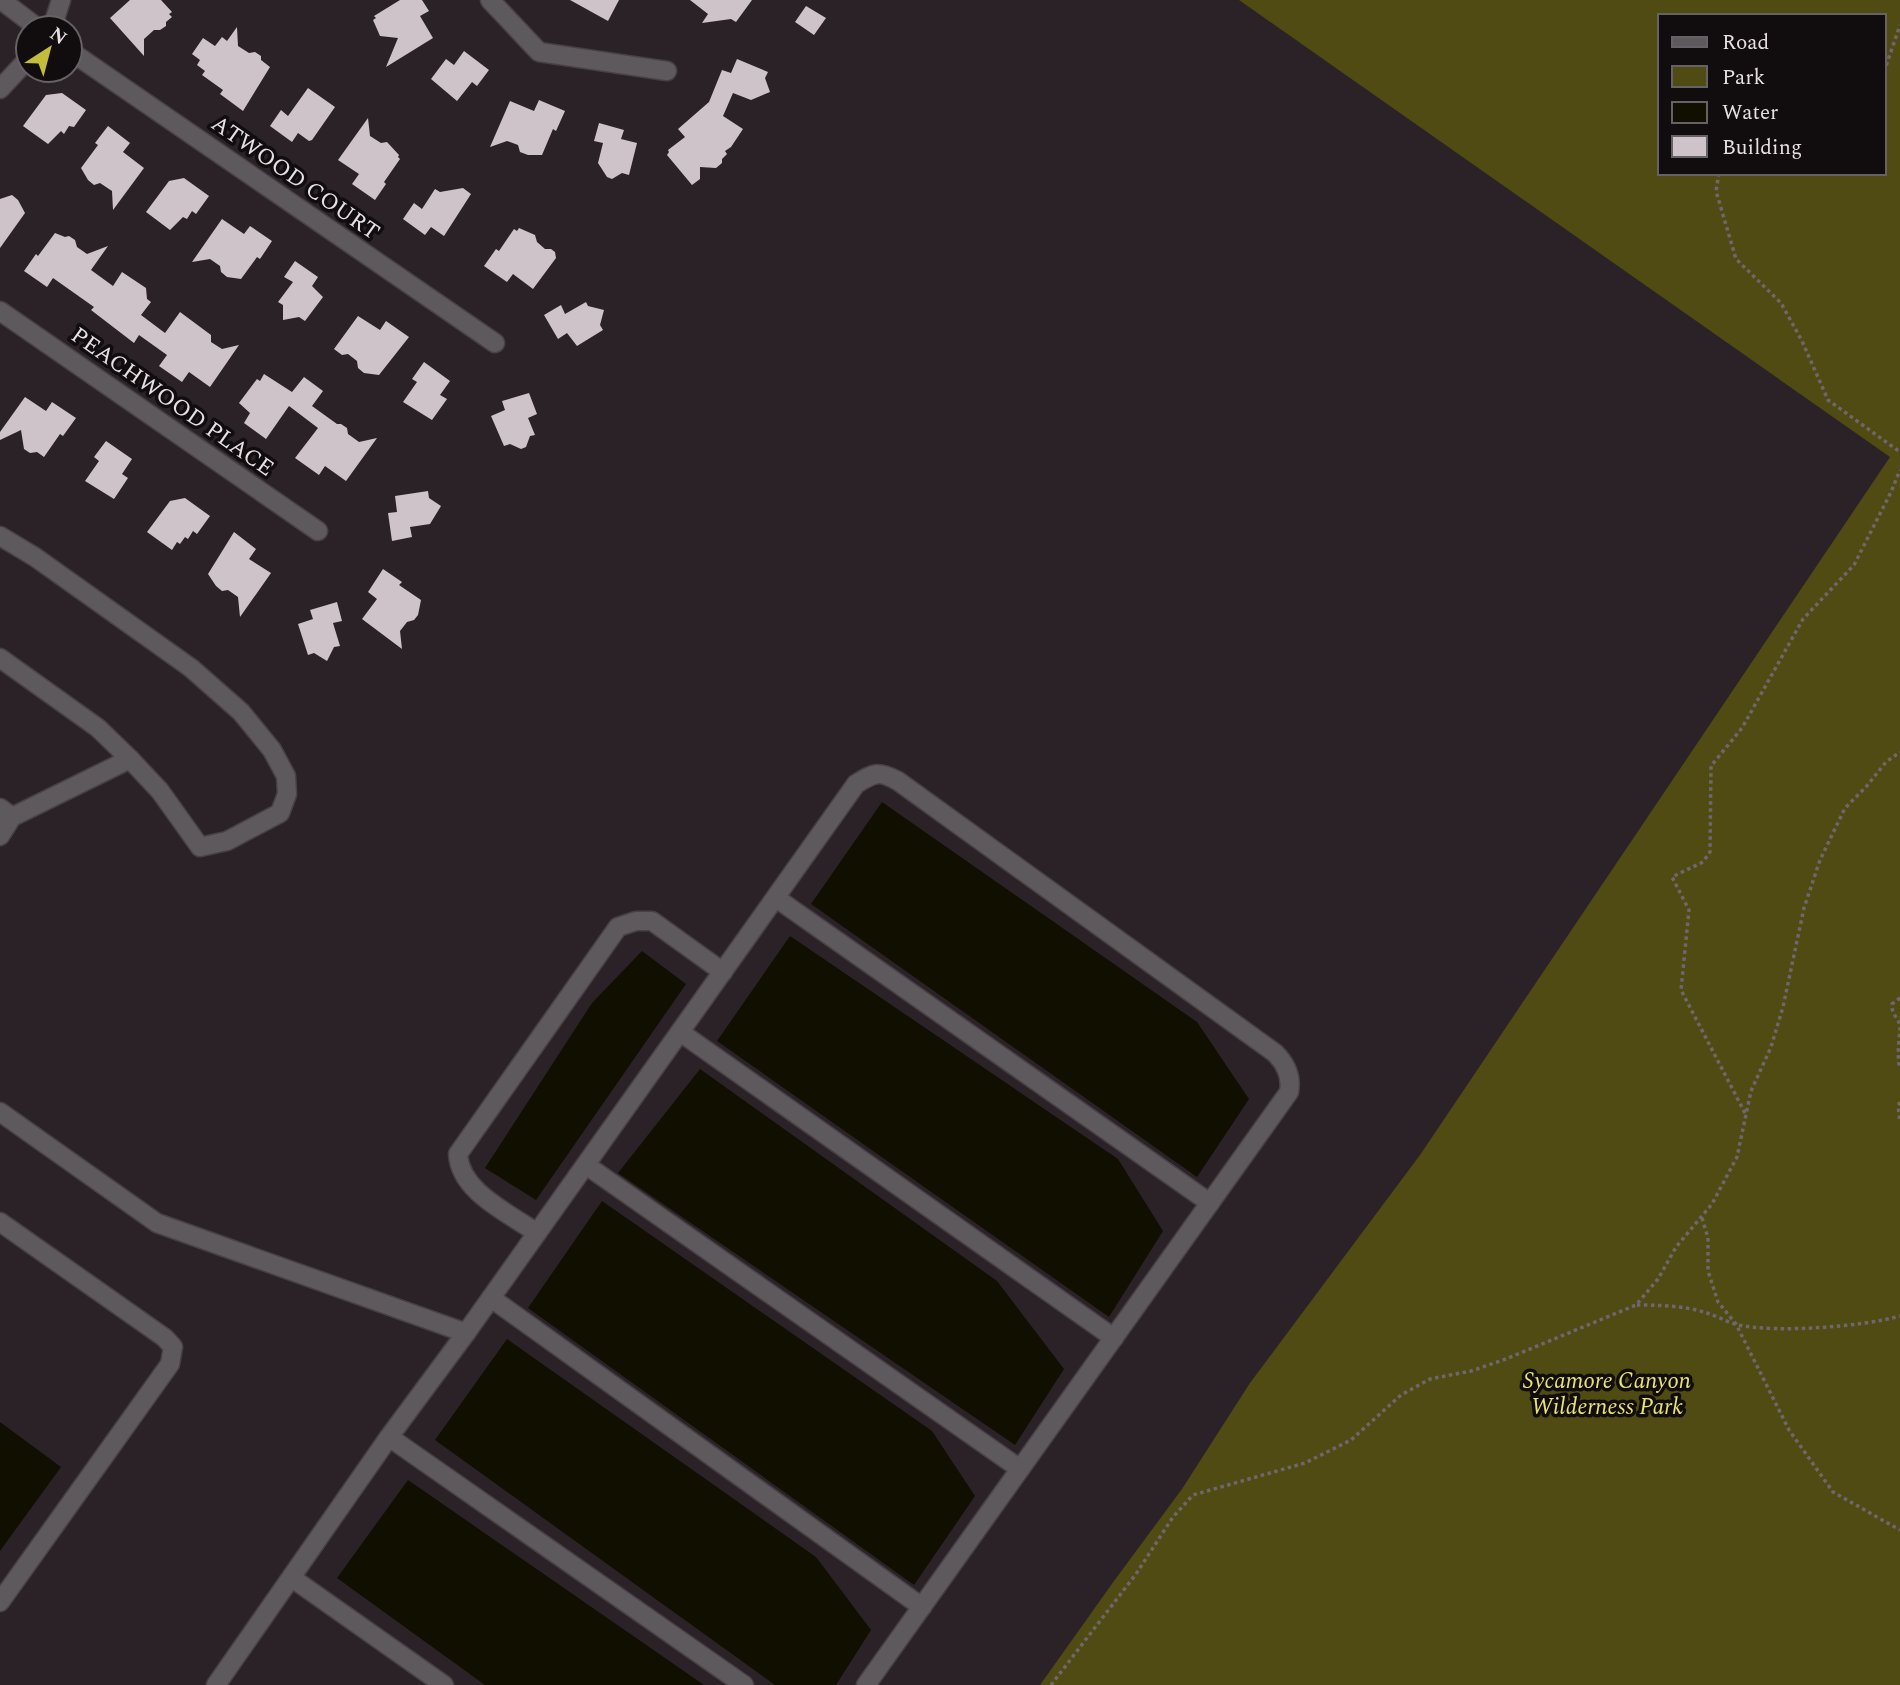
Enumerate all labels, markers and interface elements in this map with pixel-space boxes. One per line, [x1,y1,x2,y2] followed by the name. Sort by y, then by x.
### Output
[14,14,84,84] north arrow
[1658,14,1886,175] legend
[43,20,73,53] text: N
[1722,27,1769,59] text: Road
[1722,62,1766,94] text: Park
[1722,97,1778,129] text: Water
[204,107,387,250] street label: ATWOOD COURT
[1722,132,1802,164] text: Building
[63,319,281,486] street label: PEACHWOOD PLACE
[1523,1364,1691,1425] park label: Sycamore Canyon Wilderness Park

